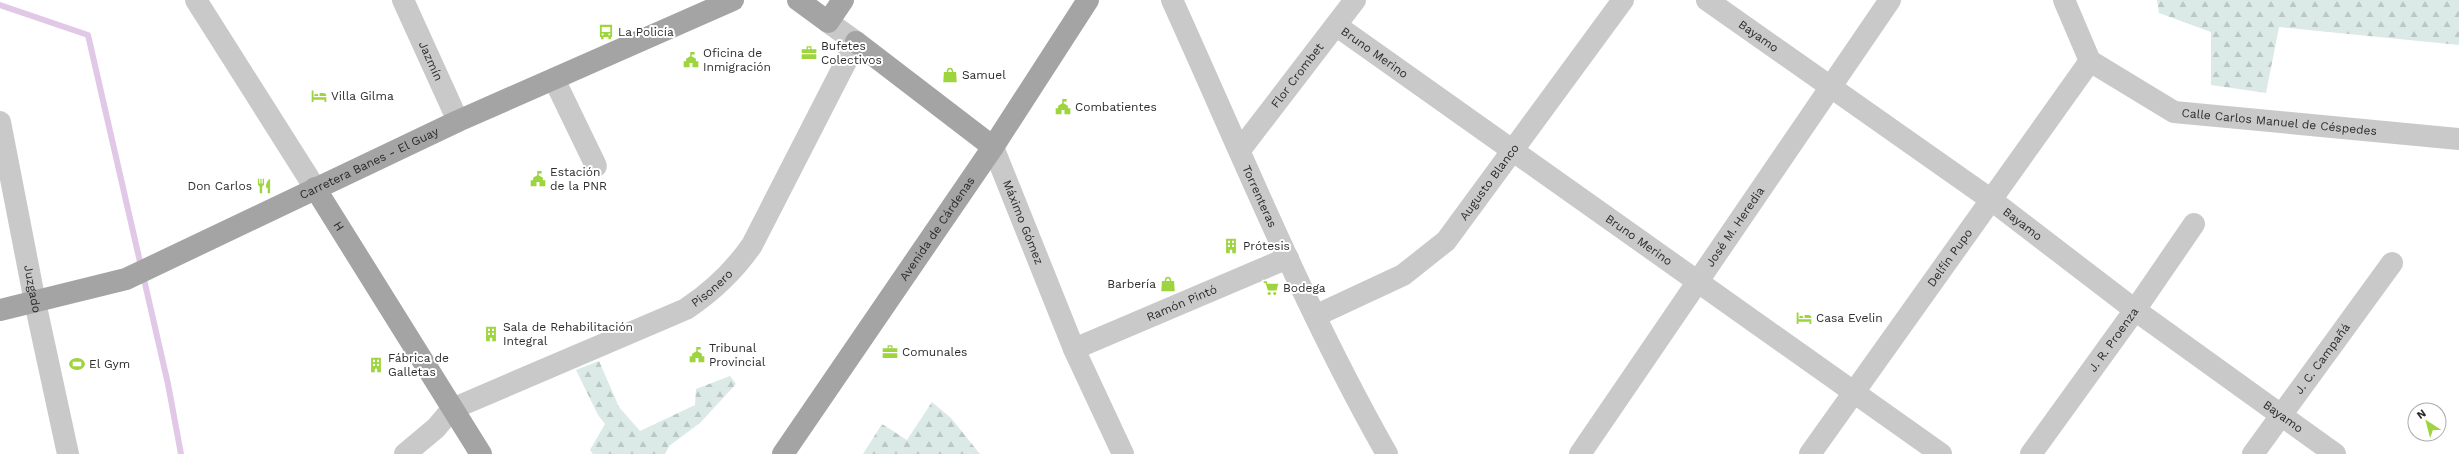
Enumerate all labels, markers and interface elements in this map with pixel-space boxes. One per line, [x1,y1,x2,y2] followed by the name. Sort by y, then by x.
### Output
[1736,17,1781,55] street label: Bayamo
[597,23,615,41] bus stop icon: La Policía
[1338,24,1411,81] street label: Bruno Merino
[618,25,674,39] place label: La Policía
[416,39,446,83] street label: Jazmín
[821,39,882,67] place label: Bufetes Colectivos
[1268,40,1326,111] street label: Flor Crombet
[800,44,818,62] office icon: Bufetes Colectivos
[703,46,771,74] place label: Oficina de Inmigración
[682,51,700,69] public building icon: Oficina de Inmigración
[941,66,959,84] shop icon: Samuel
[962,68,1006,82] place label: Samuel
[310,87,328,105] hotel icon: Villa Gilma
[331,89,394,103] place label: Villa Gilma
[1054,98,1072,116] public building icon: Combatientes
[1075,100,1157,114] place label: Combatientes
[2181,106,2378,138] street label: Calle Carlos Manuel de Céspedes
[297,124,442,202] street label: Carretera Banes - El Guay
[1457,141,1522,223] street label: Augusto Blanco
[1239,163,1280,230] street label: Torrenteras
[550,165,607,193] place label: Estación de la PNR
[529,170,547,188] public building icon: Estación de la PNR
[897,174,978,283] street label: Avenida de Cárdenas
[255,177,273,195] restaurant icon: Don Carlos
[1000,178,1046,267] street label: Máximo Gómez
[188,179,252,193] place label: Don Carlos
[1703,184,1767,270] street label: José M. Heredia
[2000,204,2045,243] street label: Bayamo
[1603,211,1675,268] street label: Bruno Merino
[331,219,347,234] street label: H
[1924,226,1975,290] street label: Delfín Pupo
[1222,237,1240,255] building icon: Prótesis
[1243,239,1290,253] place label: Prótesis
[21,264,44,314] street label: Juzgado
[689,267,736,310] street label: Pisonero
[1159,275,1177,293] shop icon: Barbería
[1107,277,1156,291] place label: Barbería
[1262,279,1280,297] supermarket icon: Bodega
[1283,281,1326,295] place label: Bodega
[1144,282,1219,324] street label: Ramón Pintó
[2086,305,2142,375] street label: J. R. Proenza
[1795,309,1813,327] hotel icon: Casa Evelin
[1816,311,1883,325] place label: Casa Evelin
[503,320,633,348] place label: Sala de Rehabilitación Integral
[2292,320,2353,397] street label: J. C. Campañá
[482,325,500,343] building icon: Sala de Rehabilitación Integral
[709,341,766,369] place label: Tribunal Provincial
[881,343,899,361] office icon: Comunales
[902,345,967,359] place label: Comunales
[688,346,706,364] public building icon: Tribunal Provincial
[388,351,449,379] place label: Fábrica de Galletas
[68,355,86,373] sports icon: El Gym
[367,356,385,374] building icon: Fábrica de Galletas
[89,357,130,371] place label: El Gym
[2260,398,2306,436] street label: Bayamo
[2407,402,2447,442] north arrow
[2414,407,2429,422] text: N

